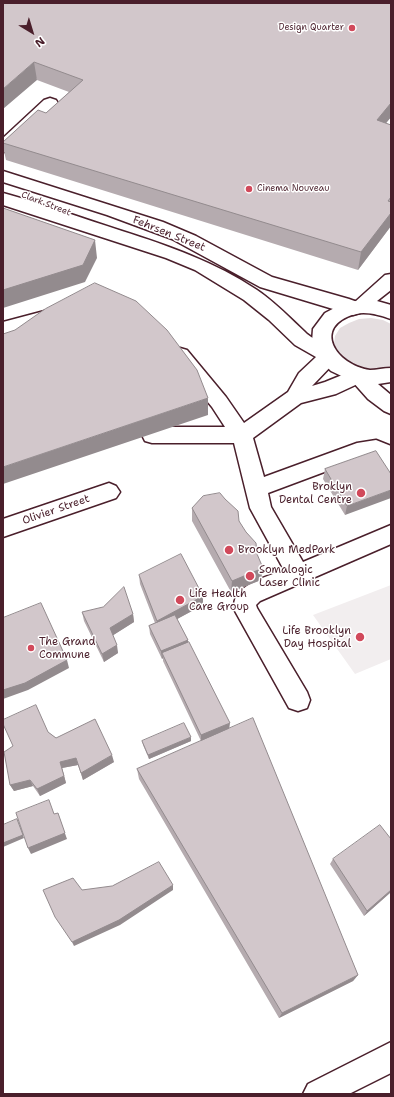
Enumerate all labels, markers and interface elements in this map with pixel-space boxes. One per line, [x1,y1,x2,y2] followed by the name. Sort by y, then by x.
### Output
[12,12,52,52] north arrow
[279,23,344,33] place label: Design Quarter
[347,23,357,33] marker: Design Quarter
[32,33,48,50] text: N
[244,184,254,194] marker: Cinema Nouveau
[257,184,329,194] place label: Cinema Nouveau
[20,190,72,218] street label: Clark Street
[131,213,207,255] street label: Fehrsen Street
[279,480,352,506] place label: Broklyn Dental Centre
[355,487,367,499] marker: Broklyn Dental Centre
[21,492,91,528] street label: Olivier Street
[238,543,335,557] place label: Brooklyn MedPark
[223,544,235,556] marker: Brooklyn MedPark
[259,563,320,589] place label: Somalogic Laser Clinic
[244,570,256,582] marker: Somalogic Laser Clinic
[189,587,249,613] place label: Life Health Care Group
[174,594,186,606] marker: Life Health Care Group
[282,624,351,650] place label: Life Brooklyn Day Hospital
[354,631,366,643] marker: Life Brooklyn Day Hospital
[39,635,95,661] place label: The Grand Commune
[26,643,36,653] marker: The Grand Commune

